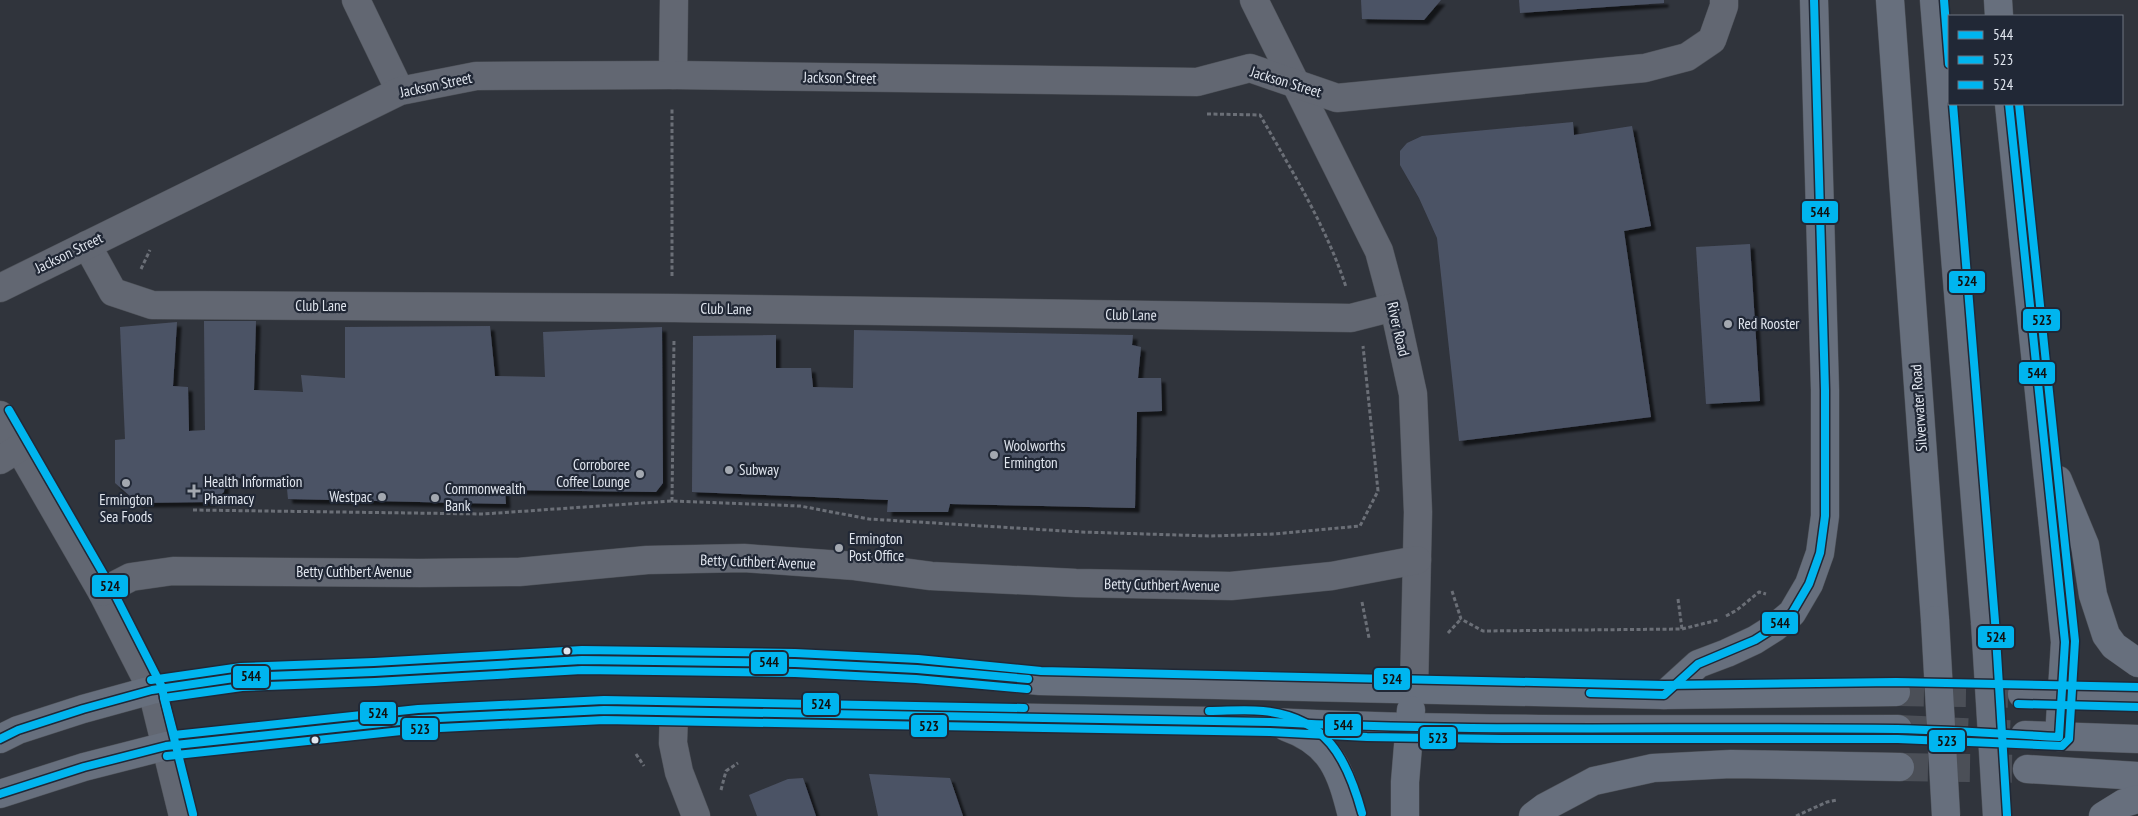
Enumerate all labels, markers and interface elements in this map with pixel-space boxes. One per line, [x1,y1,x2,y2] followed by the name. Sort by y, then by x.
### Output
[1948,15,2123,105] legend
[1993,25,2014,44] text: 544
[1993,50,2013,69] text: 523
[1247,61,1324,101] street label: Jackson Street
[802,67,877,88] street label: Jackson Street
[397,68,474,102] street label: Jackson Street
[1993,75,2014,94] text: 524
[1801,200,1839,224] line badge: 544
[1810,203,1830,221] text: 544
[31,228,106,278] street label: Jackson Street
[1948,270,1986,294] line badge: 524
[1957,272,1977,290] text: 524
[295,296,347,315] street label: Club Lane
[700,299,752,318] street label: Club Lane
[1383,300,1414,358] street label: River Road
[1105,305,1157,324] street label: Club Lane
[2022,308,2061,332] line badge: 523
[2032,311,2052,329] text: 523
[1738,314,1800,333] place label: Red Rooster
[1722,318,1734,330] marker: Red Rooster
[2018,361,2056,385] line badge: 544
[1906,364,1931,452] street label: Silverwater Road
[2027,364,2047,382] text: 544
[1004,436,1065,472] place label: Woolworths Ermington
[988,449,1000,461] marker: Woolworths Ermington
[556,455,630,491] place label: Corroboree Coffee Lounge
[739,460,779,479] place label: Subway
[723,464,735,476] marker: Subway
[634,468,646,480] marker: Corroboree Coffee Lounge
[204,472,302,508] place label: Health Information Pharmacy
[120,477,132,489] marker: Ermington Sea Foods
[445,479,526,515] place label: Commonwealth Bank
[188,485,200,497] marker: Health Information Pharmacy
[329,487,373,506] place label: Westpac
[99,490,153,526] place label: Ermington Sea Foods
[376,491,388,503] marker: Westpac
[429,492,441,504] marker: Commonwealth Bank
[849,529,904,565] place label: Ermington Post Office
[833,542,845,554] marker: Ermington Post Office
[700,550,816,573] street label: Betty Cuthbert Avenue
[296,562,412,581] street label: Betty Cuthbert Avenue
[91,574,129,598] line badge: 524
[1104,574,1220,595] street label: Betty Cuthbert Avenue
[100,577,120,595] text: 524
[1761,611,1799,635] line badge: 544
[1770,614,1790,632] text: 544
[1977,625,2015,649] line badge: 524
[1986,628,2006,646] text: 524
[562,646,572,656] unlabelled marker
[750,651,788,675] line badge: 544
[759,653,779,671] text: 544
[232,665,270,689] line badge: 544
[241,667,261,685] text: 544
[1373,667,1411,691] line badge: 524
[1382,670,1402,688] text: 524
[802,692,840,716] line badge: 524
[811,695,831,713] text: 524
[359,701,397,725] line badge: 524
[368,704,388,722] text: 524
[1324,713,1362,737] line badge: 544
[910,714,948,738] line badge: 523
[1333,716,1353,734] text: 544
[401,717,439,741] line badge: 523
[919,717,939,735] text: 523
[410,720,430,738] text: 523
[1419,726,1457,750] line badge: 523
[1428,729,1448,747] text: 523
[1928,729,1966,753] line badge: 523
[1937,732,1957,750] text: 523
[310,735,320,745] unlabelled marker

